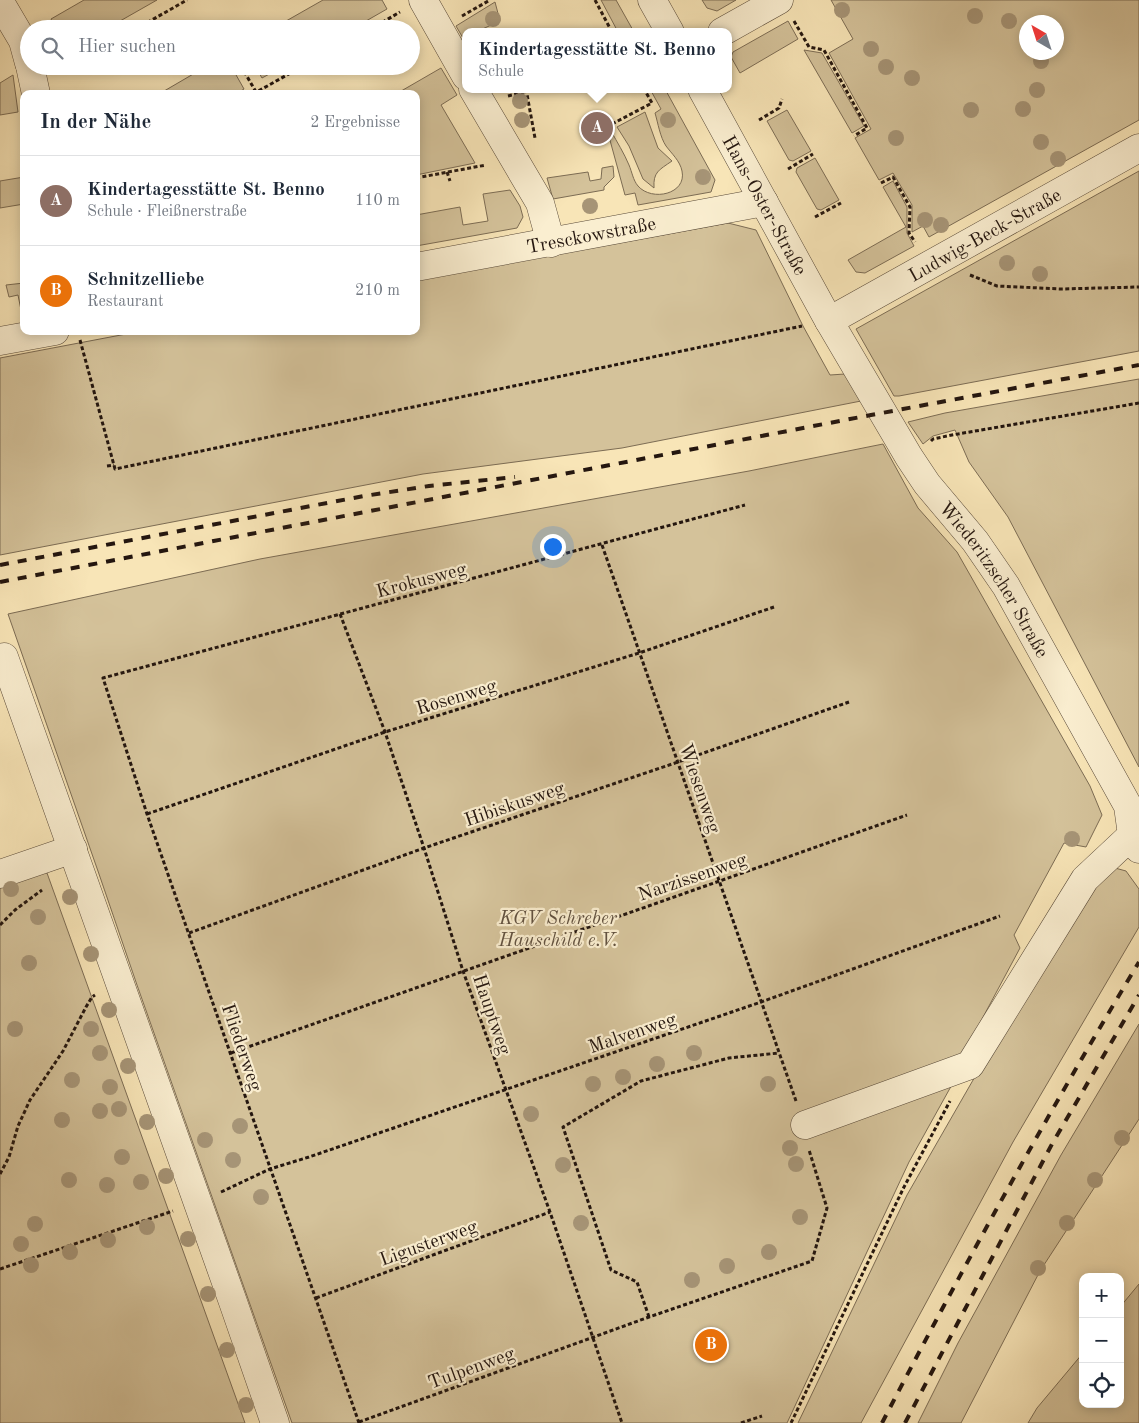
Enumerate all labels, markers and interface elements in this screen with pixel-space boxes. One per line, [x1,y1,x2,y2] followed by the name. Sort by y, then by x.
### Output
[1019,15,1064,60] north arrow
[20,20,420,75] search box
[462,28,732,93] popup
[38,34,66,62] icon: search
[78,38,176,57] text: Hier suchen
[478,41,716,60] text: Kindertagesstätte St. Benno
[478,64,524,80] text: Schule
[581,109,613,147] pin: A
[40,112,151,133] text: In der Nähe
[310,115,400,131] text: 2 Ergebnisse
[717,133,809,279] street label: Hans-Oster-Straße
[87,181,325,200] text: Kindertagesstätte St. Benno
[906,186,1065,287] street label: Ludwig-Beck-Straße
[50,193,62,209] text: A
[355,193,400,209] text: 110 m
[87,204,247,220] text: Schule · Fleißnerstraße
[525,215,658,258] street label: Tresckowstraße
[87,271,204,290] text: Schnitzelliebe
[50,283,62,299] text: B
[355,283,400,299] text: 210 m
[87,294,164,310] text: Restaurant
[934,499,1051,662] street label: Wiederitzscher Straße
[540,534,566,560] your location
[374,560,470,603] street label: Krokusweg
[414,677,500,720] street label: Rosenweg
[674,742,723,837] street label: Wiesenweg
[462,779,568,831] street label: Hibiskusweg
[636,851,750,906] street label: Narzissenweg
[497,910,618,951] park label: KGV Schreber Hauschild e.V.
[468,972,514,1058] street label: Hauptweg
[217,1002,265,1095] street label: Fliederweg
[586,1010,680,1058] street label: Malvenweg
[377,1218,481,1271] street label: Ligusterweg
[1079,1273,1124,1408] map controls
[1079,1273,1124,1318] button: +
[1079,1318,1124,1363] button: −
[695,1326,727,1364] pin: B
[426,1345,518,1394] street label: Tulpenweg
[1079,1363,1124,1408] button: locate

